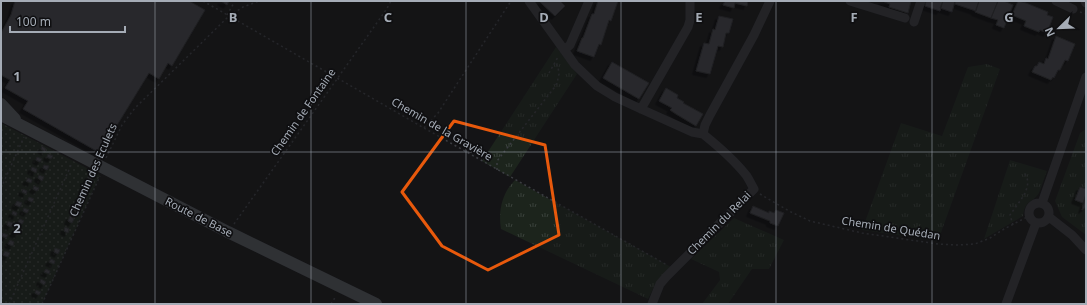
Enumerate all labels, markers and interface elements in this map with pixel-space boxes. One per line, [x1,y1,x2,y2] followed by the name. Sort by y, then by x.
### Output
[10,8,125,34] scale bar
[229,8,237,26] text: B
[384,8,392,26] text: C
[539,8,549,26] text: D
[695,8,703,26] text: E
[850,8,858,26] text: F
[1004,8,1014,26] text: G
[1039,8,1079,48] north arrow
[16,13,51,30] text: 100 m
[1041,25,1058,39] text: N
[267,65,338,158] street label: Chemin de Fontaine
[13,67,21,85] text: 1
[389,94,495,164] street label: Chemin de la Gravière
[65,121,120,219] street label: Chemin des Eculets
[684,188,754,258] street label: Chemin du Relai
[163,193,236,240] street label: Route de Base
[841,212,942,243] street label: Chemin de Quédan
[13,219,21,237] text: 2

